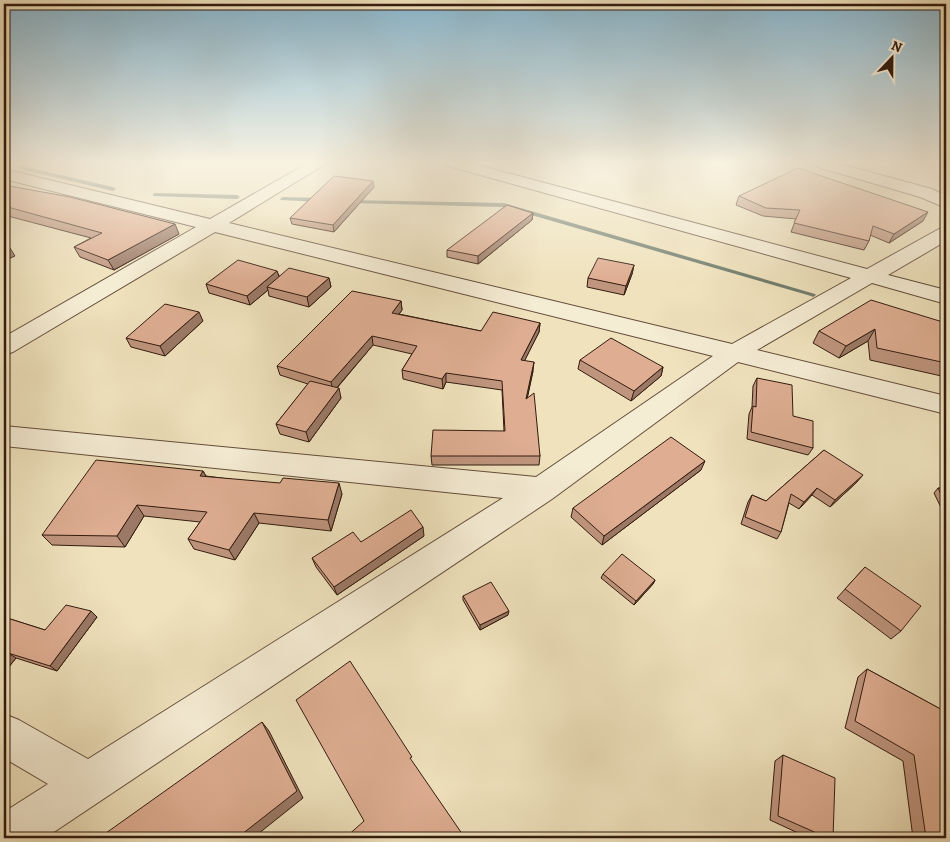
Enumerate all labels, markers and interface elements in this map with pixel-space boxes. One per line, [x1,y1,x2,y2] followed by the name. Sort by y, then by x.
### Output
[868,32,918,82] north arrow
[888,36,905,57] text: N

